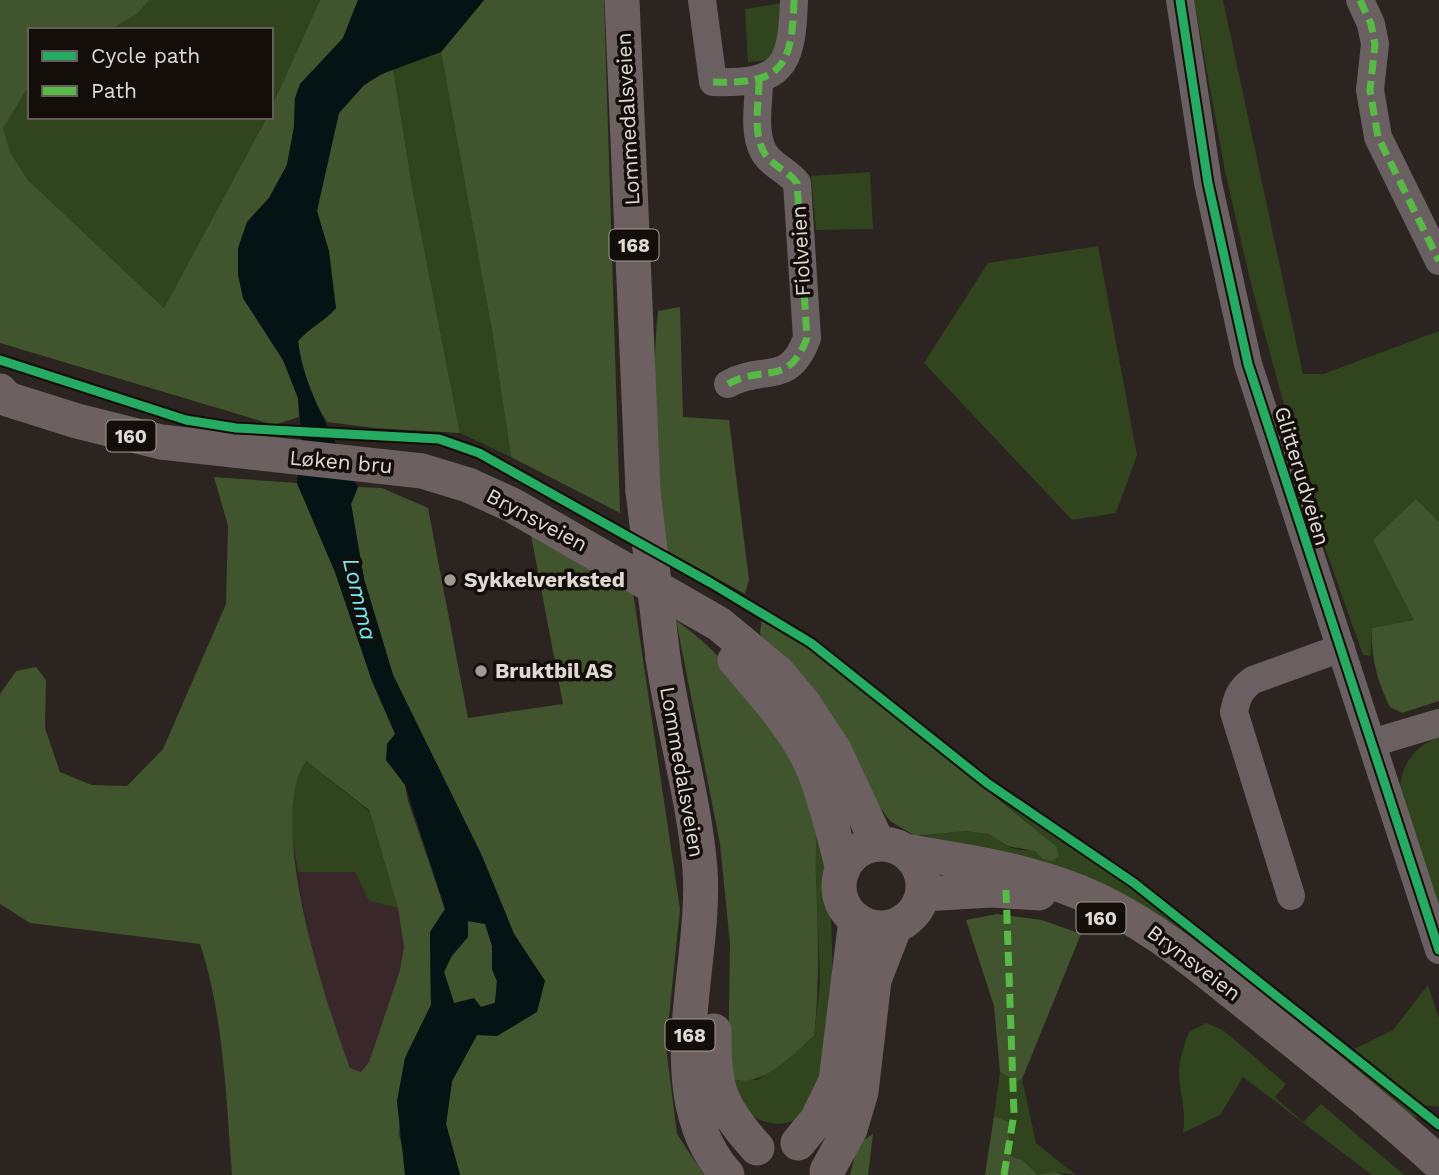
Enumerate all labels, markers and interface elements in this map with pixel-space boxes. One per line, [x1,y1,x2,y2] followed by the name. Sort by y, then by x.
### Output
[28,28,273,119] legend
[610,32,645,206] street label: Lommedalsveien
[91,43,200,68] text: Cycle path
[91,78,137,103] text: Path
[786,205,815,297] street label: Fiolveien
[610,230,658,260] road number: 168
[1269,403,1335,548] street label: Glitterudveien
[106,420,156,452] road number: 160
[288,445,394,478] street label: Løken bru
[483,483,592,557] street label: Brynsveien
[337,555,382,643] water label: Lomma
[464,567,625,592] place label: Sykkelverksted
[442,572,458,588] marker: Sykkelverksted
[495,658,613,683] place label: Bruktbil AS
[473,663,489,679] marker: Bruktbil AS
[655,685,710,859] street label: Lommedalsveien
[1076,902,1126,934] road number: 160
[1143,919,1246,1006] street label: Brynsveien
[666,1020,714,1050] road number: 168

